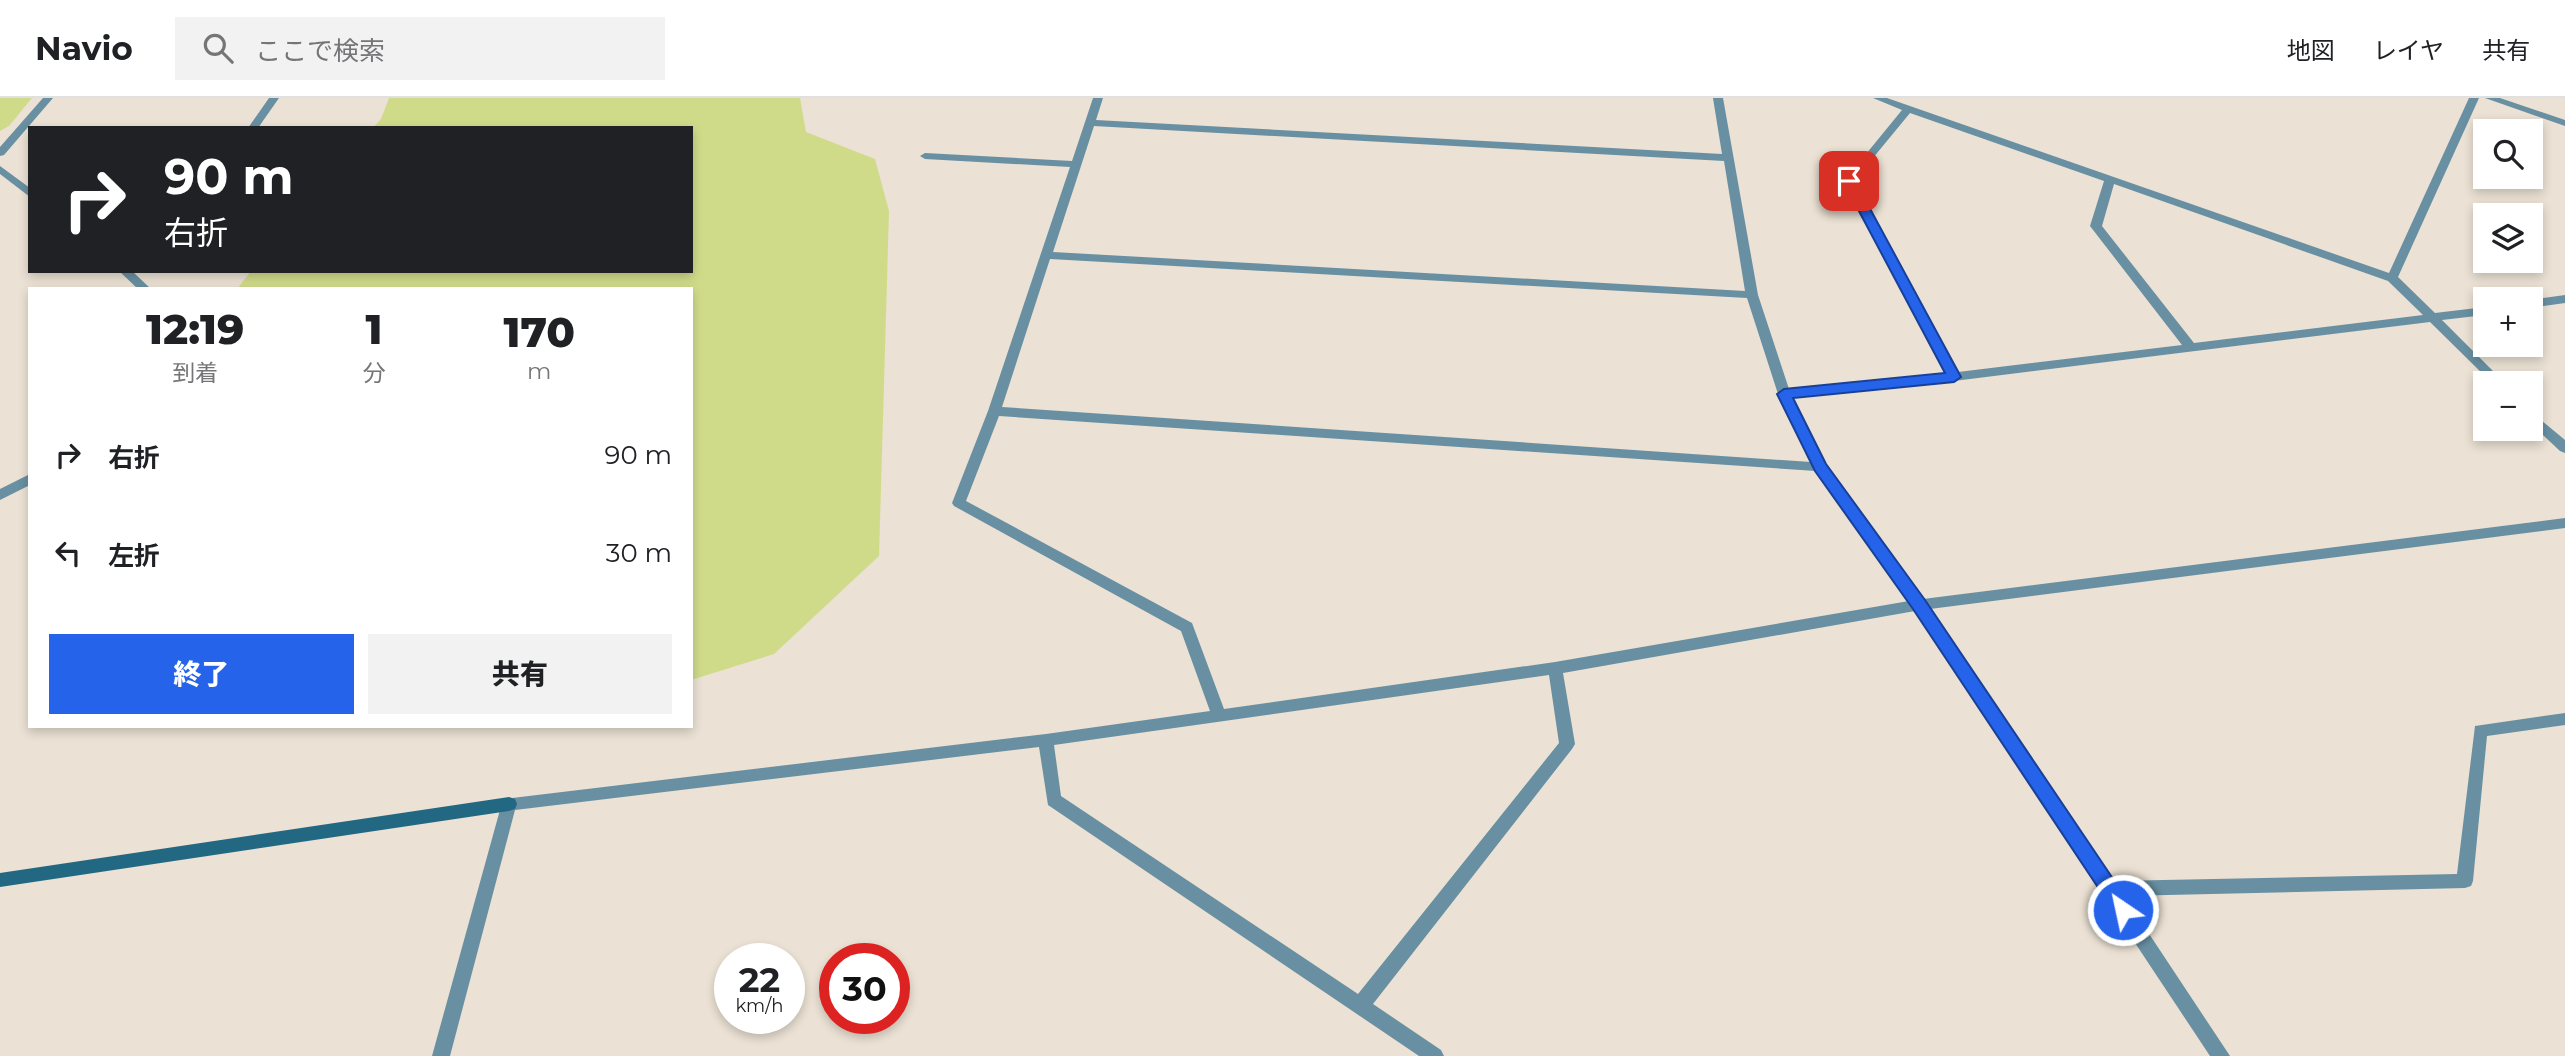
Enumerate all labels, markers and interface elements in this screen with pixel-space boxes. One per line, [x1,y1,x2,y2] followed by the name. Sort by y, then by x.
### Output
[175,17,665,80] search box
[35,28,133,68] text: Navio
[199,29,237,67] icon: search
[255,35,385,67] text: ここで検索
[2287,36,2335,65] text: 地図
[2373,36,2444,65] text: レイヤ
[2482,36,2530,65] text: 共有
[2473,119,2543,441] map controls
[2473,119,2543,189] button: search
[164,147,294,206] text: 90 m
[1819,151,1879,211] pin
[49,154,140,245] icon: right
[1830,162,1868,200] icon: arrive
[2473,203,2543,273] button: layers
[164,213,228,252] text: 右折
[2473,287,2543,357] button: +
[146,303,244,355] text: 12:19
[365,303,382,355] text: 1
[503,306,575,358] text: 170
[527,357,551,385] text: m
[172,359,218,387] text: 到着
[362,359,385,387] text: 分
[2473,371,2543,441] button: −
[49,436,87,474] icon: right
[605,439,672,471] text: 90 m
[108,442,160,474] text: 右折
[49,534,87,572] icon: left
[606,537,672,569] text: 30 m
[108,540,160,572] text: 左折
[49,634,354,714] button: 終了
[368,634,672,714] button: 共有
[2086,873,2160,947] position arrow
[819,943,910,1034] speed limit sign: 30
[739,958,780,1001] text: 22
[735,995,784,1017] text: km/h

